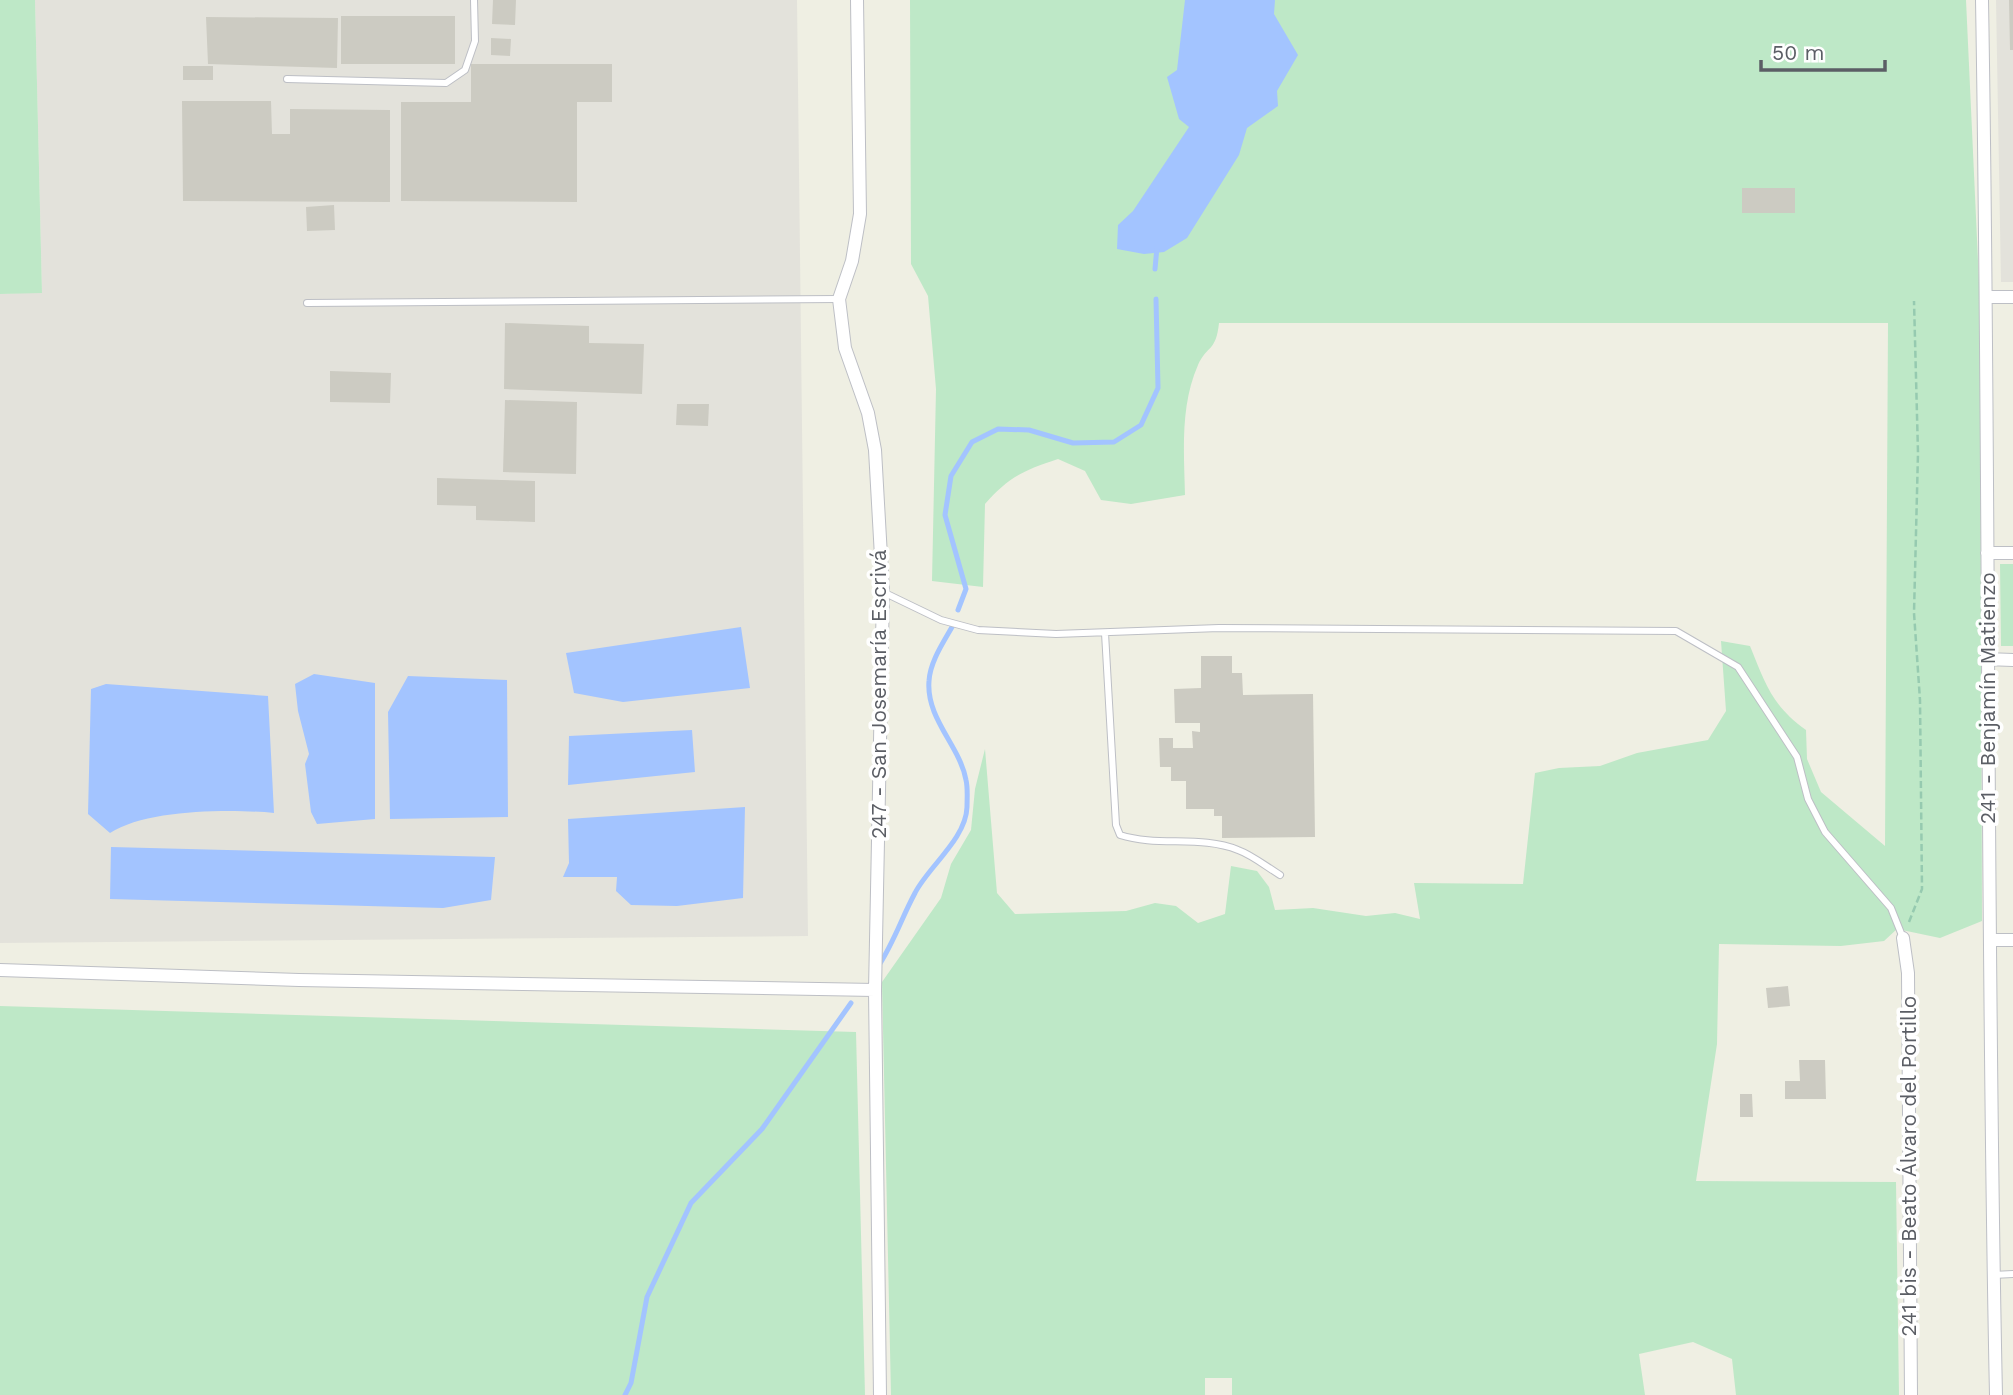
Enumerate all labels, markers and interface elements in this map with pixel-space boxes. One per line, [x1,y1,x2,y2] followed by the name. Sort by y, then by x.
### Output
[1761,28,1885,72] scale bar
[1772,40,1824,65] text: 50 m
[866,549,891,839] street label: 247 - San Josemaría Escrivá
[1975,572,2000,824] street label: 241 - Benjamín Matienzo
[1896,996,1921,1336] street label: 241 bis - Beato Álvaro del Portillo

